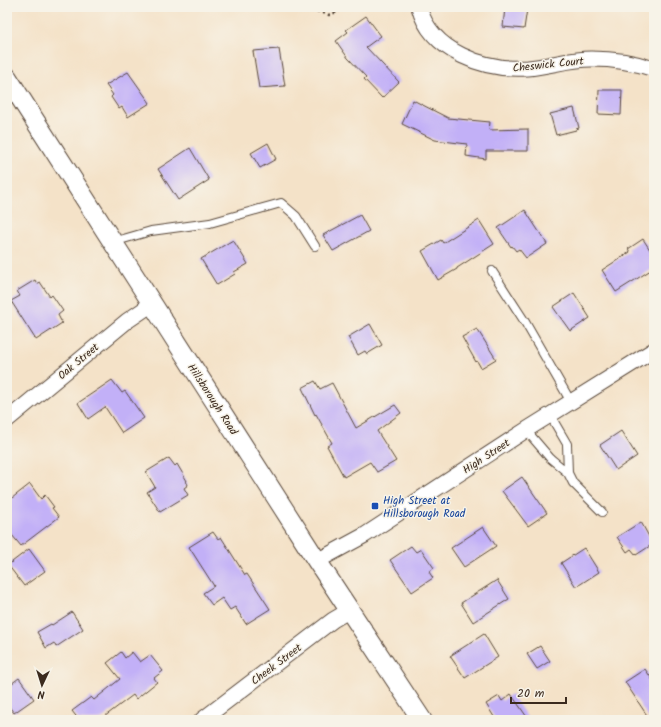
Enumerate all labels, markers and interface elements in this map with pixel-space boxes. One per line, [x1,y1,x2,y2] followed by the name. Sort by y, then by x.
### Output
[512,52,585,78] street label: Cheswick Court
[54,339,104,385] street label: Oak Street
[182,360,242,439] street label: Hillsborough Road
[459,434,514,479] street label: High Street
[383,492,466,523] place label: High Street at Hillsborough Road
[370,501,380,511] marker: High Street at Hillsborough Road
[247,639,307,690] street label: Cheek Street
[22,665,62,705] north arrow
[511,679,566,705] scale bar
[517,684,545,703] text: 20 m
[37,685,45,703] text: N

